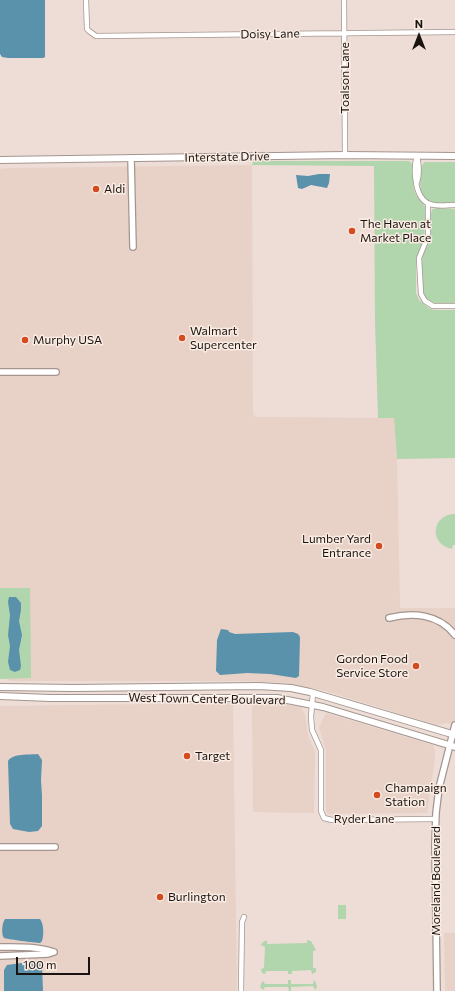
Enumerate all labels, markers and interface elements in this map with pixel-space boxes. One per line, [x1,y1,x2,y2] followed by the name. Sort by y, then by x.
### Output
[399,16,439,56] north arrow
[415,17,423,30] text: N
[240,26,300,42] street label: Doisy Lane
[338,42,352,114] street label: Toalson Lane
[184,149,270,165] street label: Interstate Drive
[104,182,125,196] place label: Aldi
[91,184,101,194] marker: Aldi
[360,217,431,245] place label: The Haven at Market Place
[347,226,357,236] marker: The Haven at Market Place
[190,324,257,352] place label: Walmart Supercenter
[33,333,102,347] place label: Murphy USA
[177,333,187,343] marker: Walmart Supercenter
[20,335,30,345] marker: Murphy USA
[302,532,371,560] place label: Lumber Yard Entrance
[374,541,384,551] marker: Lumber Yard Entrance
[336,652,408,680] place label: Gordon Food Service Store
[411,661,421,671] marker: Gordon Food Service Store
[128,690,286,708] street label: West Town Center Boulevard
[195,749,230,763] place label: Target
[182,751,192,761] marker: Target
[385,781,447,809] place label: Champaign Station
[372,790,382,800] marker: Champaign Station
[334,812,394,826] street label: Ryder Lane
[429,826,443,936] street label: Moreland Boulevard
[168,890,226,904] place label: Burlington
[155,892,165,902] marker: Burlington
[18,949,92,975] scale bar
[23,957,57,971] text: 100 m

